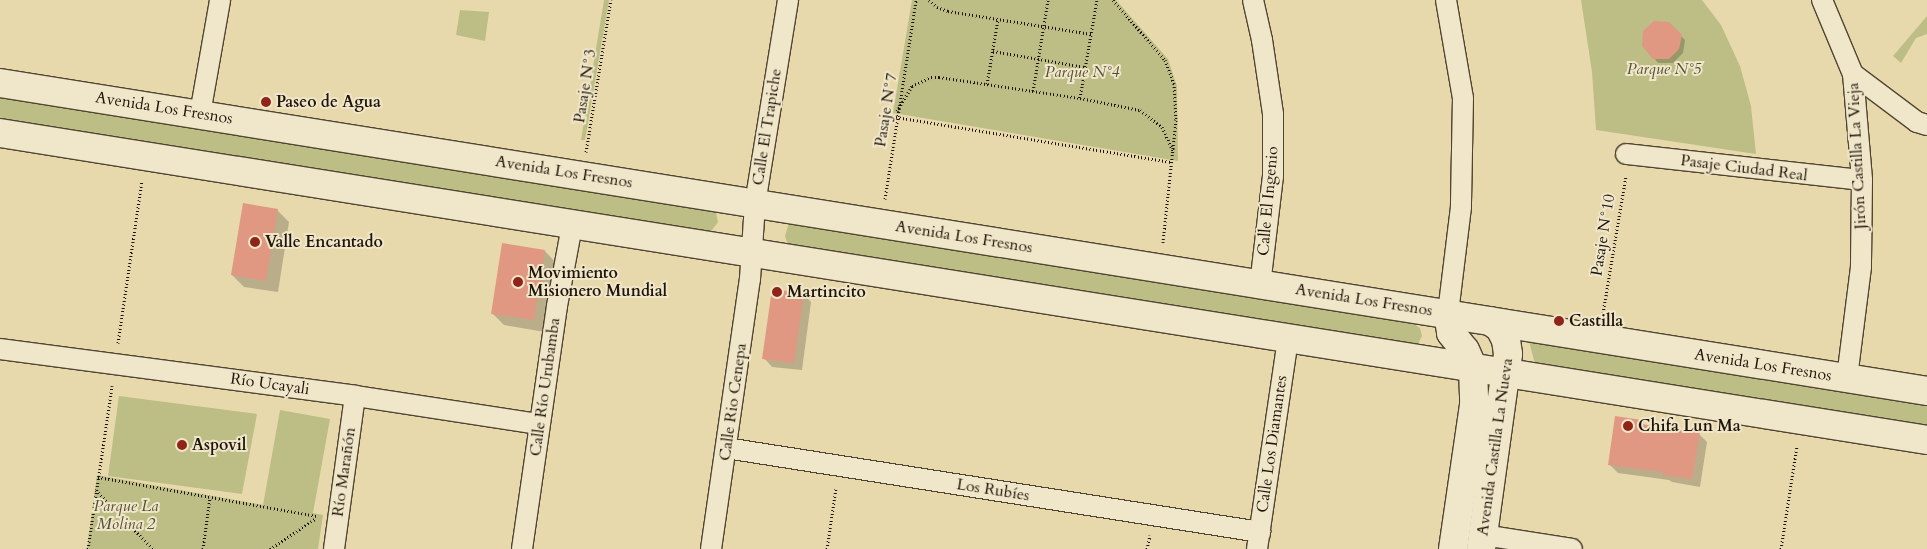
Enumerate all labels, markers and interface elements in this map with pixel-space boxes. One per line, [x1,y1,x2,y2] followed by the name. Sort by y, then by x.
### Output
[570,48,600,124] street label: Pasaje N°3
[1627,59,1701,79] park label: Parque N°5
[1045,62,1119,82] park label: Parque N°4
[748,67,786,187] street label: Calle El Trapiche
[871,72,901,148] street label: Pasaje N°7
[1844,82,1870,230] street label: Jirón Castilla La Vieja
[94,88,234,128] street label: Avenida Los Fresnos
[276,92,381,112] place label: Paseo de Agua
[260,96,272,108] marker: Paseo de Agua
[1254,145,1282,257] street label: Calle El Ingenio
[1679,151,1809,185] street label: Pasaje Ciudad Real
[494,152,634,192] street label: Avenida Los Fresnos
[1587,193,1619,277] street label: Pasaje N°10
[894,217,1034,257] street label: Avenida Los Fresnos
[265,232,383,252] place label: Valle Encantado
[249,236,261,248] marker: Valle Encantado
[528,263,667,301] place label: Movimiento Misionero Mundial
[512,276,524,288] marker: Movimiento Misionero Mundial
[1294,280,1434,320] street label: Avenida Los Fresnos
[787,282,866,302] place label: Martincito
[771,286,783,298] marker: Martincito
[1569,311,1623,331] place label: Castilla
[1553,315,1565,327] marker: Castilla
[526,317,564,457] street label: Calle Río Urubamba
[715,342,751,462] street label: Calle Rio Cenepa
[1693,345,1833,385] street label: Avenida Los Fresnos
[1473,357,1517,537] street label: Avenida Castilla La Nueva
[229,369,311,399] street label: Río Ucayali
[1253,374,1291,514] street label: Calle Los Diamantes
[1638,416,1741,436] place label: Chifa Lun Ma
[1622,420,1634,432] marker: Chifa Lun Ma
[328,426,360,518] street label: Río Marañón
[192,435,246,455] place label: Aspovil
[176,439,188,451] marker: Aspovil
[955,475,1031,505] street label: Los Rubíes
[94,496,158,534] park label: Parque La Molina 2

